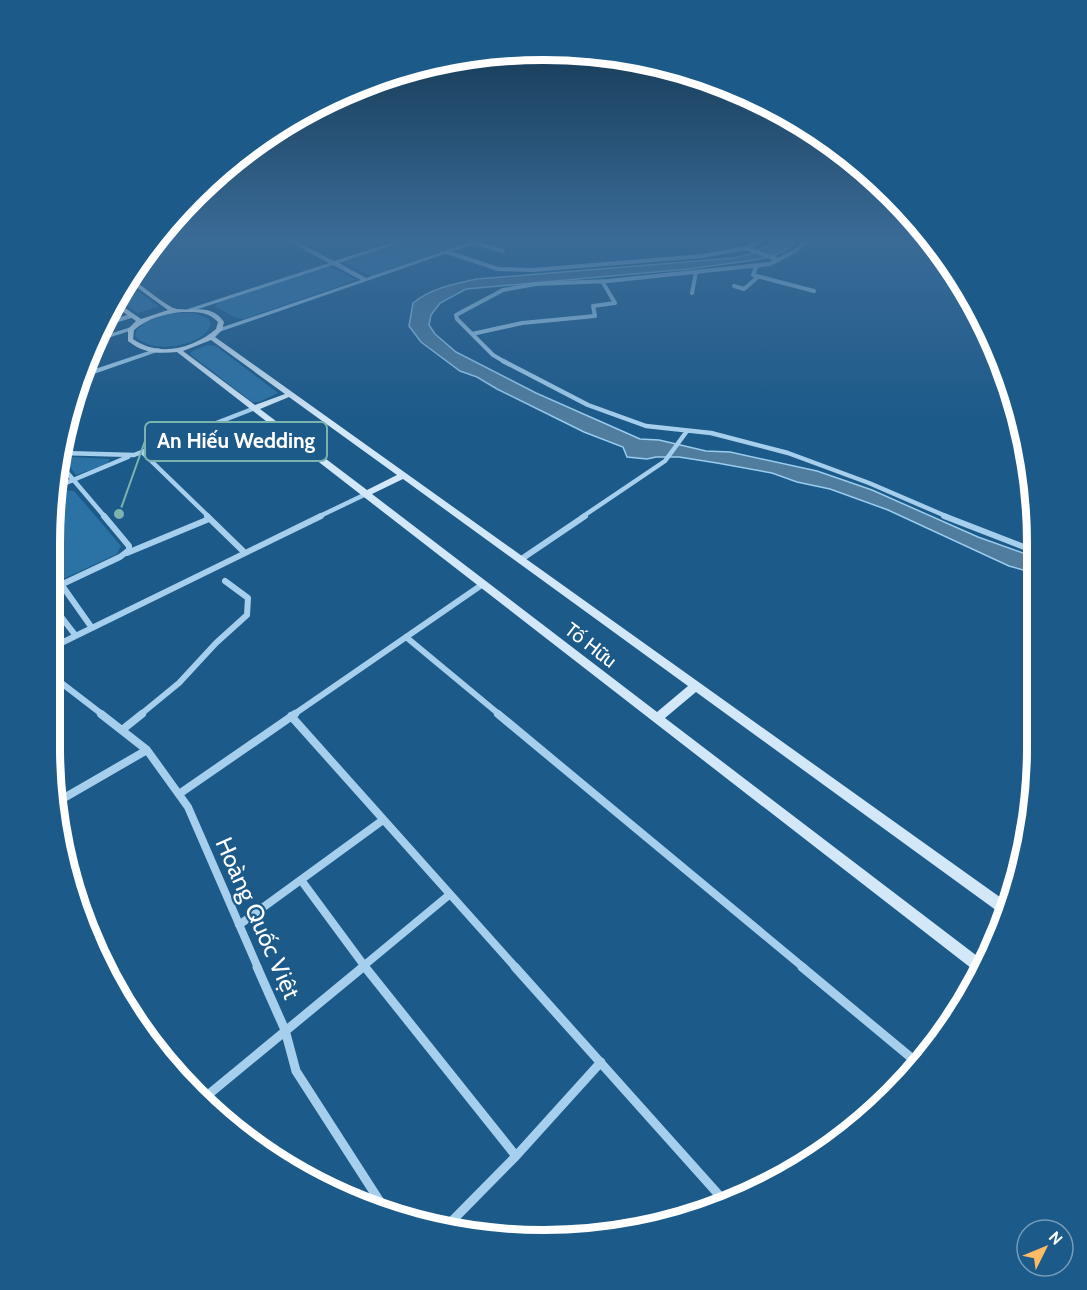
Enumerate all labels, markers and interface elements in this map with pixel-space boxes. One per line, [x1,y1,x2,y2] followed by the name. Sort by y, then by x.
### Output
[145,422,327,461] callout: An Hiếu Wedding
[157,428,316,453] text: An Hiếu Wedding
[560,617,622,673] street label: Tố Hữu
[209,833,307,1003] street label: Hoàng Quốc Việt
[1015,1218,1075,1278] north arrow
[1045,1227,1066,1249] text: N

